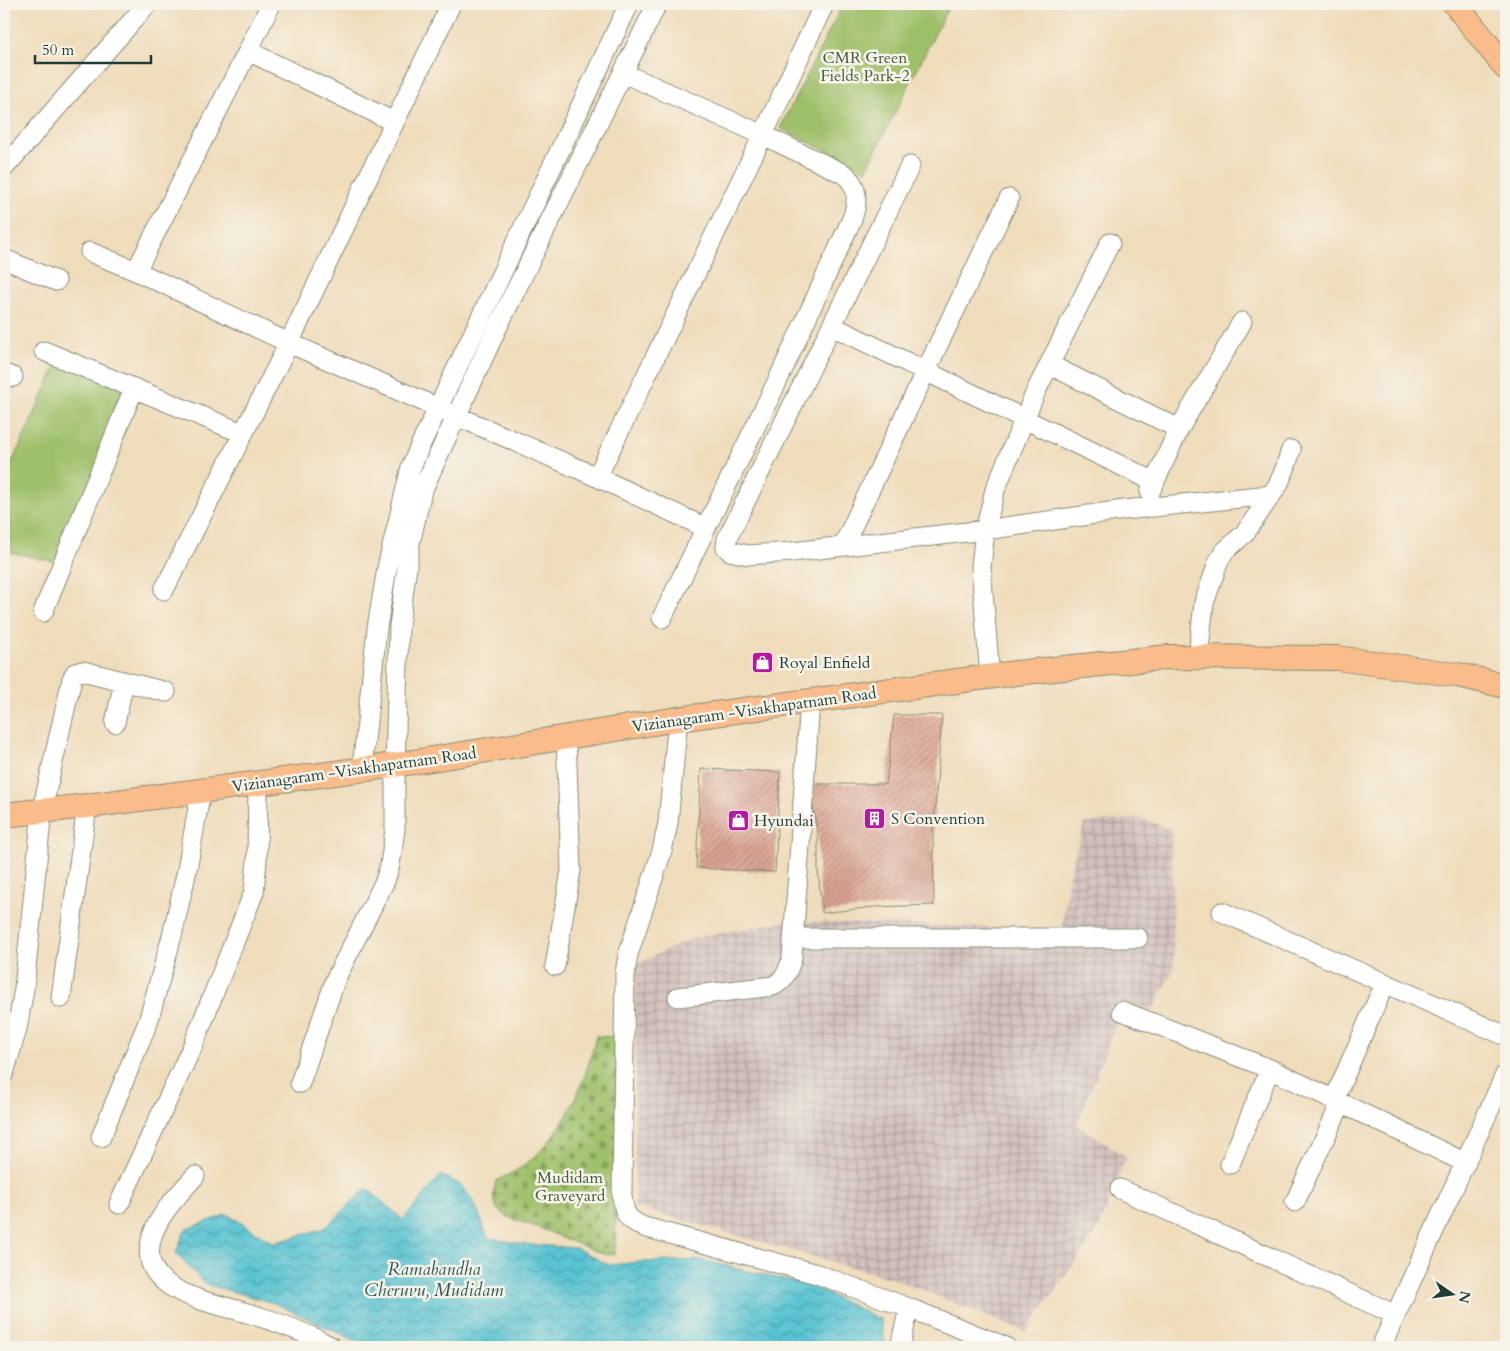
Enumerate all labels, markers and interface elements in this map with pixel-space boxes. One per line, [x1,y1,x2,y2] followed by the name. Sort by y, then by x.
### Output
[35,32,151,64] scale bar
[42,40,74,60] text: 50 m
[820,47,910,87] park label: CMR Green Fields Park-2
[751,650,775,674] shop icon: Royal Enfield
[779,652,871,674] place label: Royal Enfield
[630,682,878,738] street label: Vizianagaram -Visakhapatnam Road
[230,742,478,798] street label: Vizianagaram -Visakhapatnam Road
[863,806,887,830] building icon: S Convention
[726,808,750,832] shop icon: Hyundai
[891,808,985,830] place label: S Convention
[754,810,814,832] place label: Hyundai
[535,1167,606,1207] park label: Mudidam Graveyard
[364,1257,504,1303] water label: Ramabandha Cheruvu, Mudidam
[1428,1268,1478,1318] north arrow
[1454,1289,1475,1305] text: N

